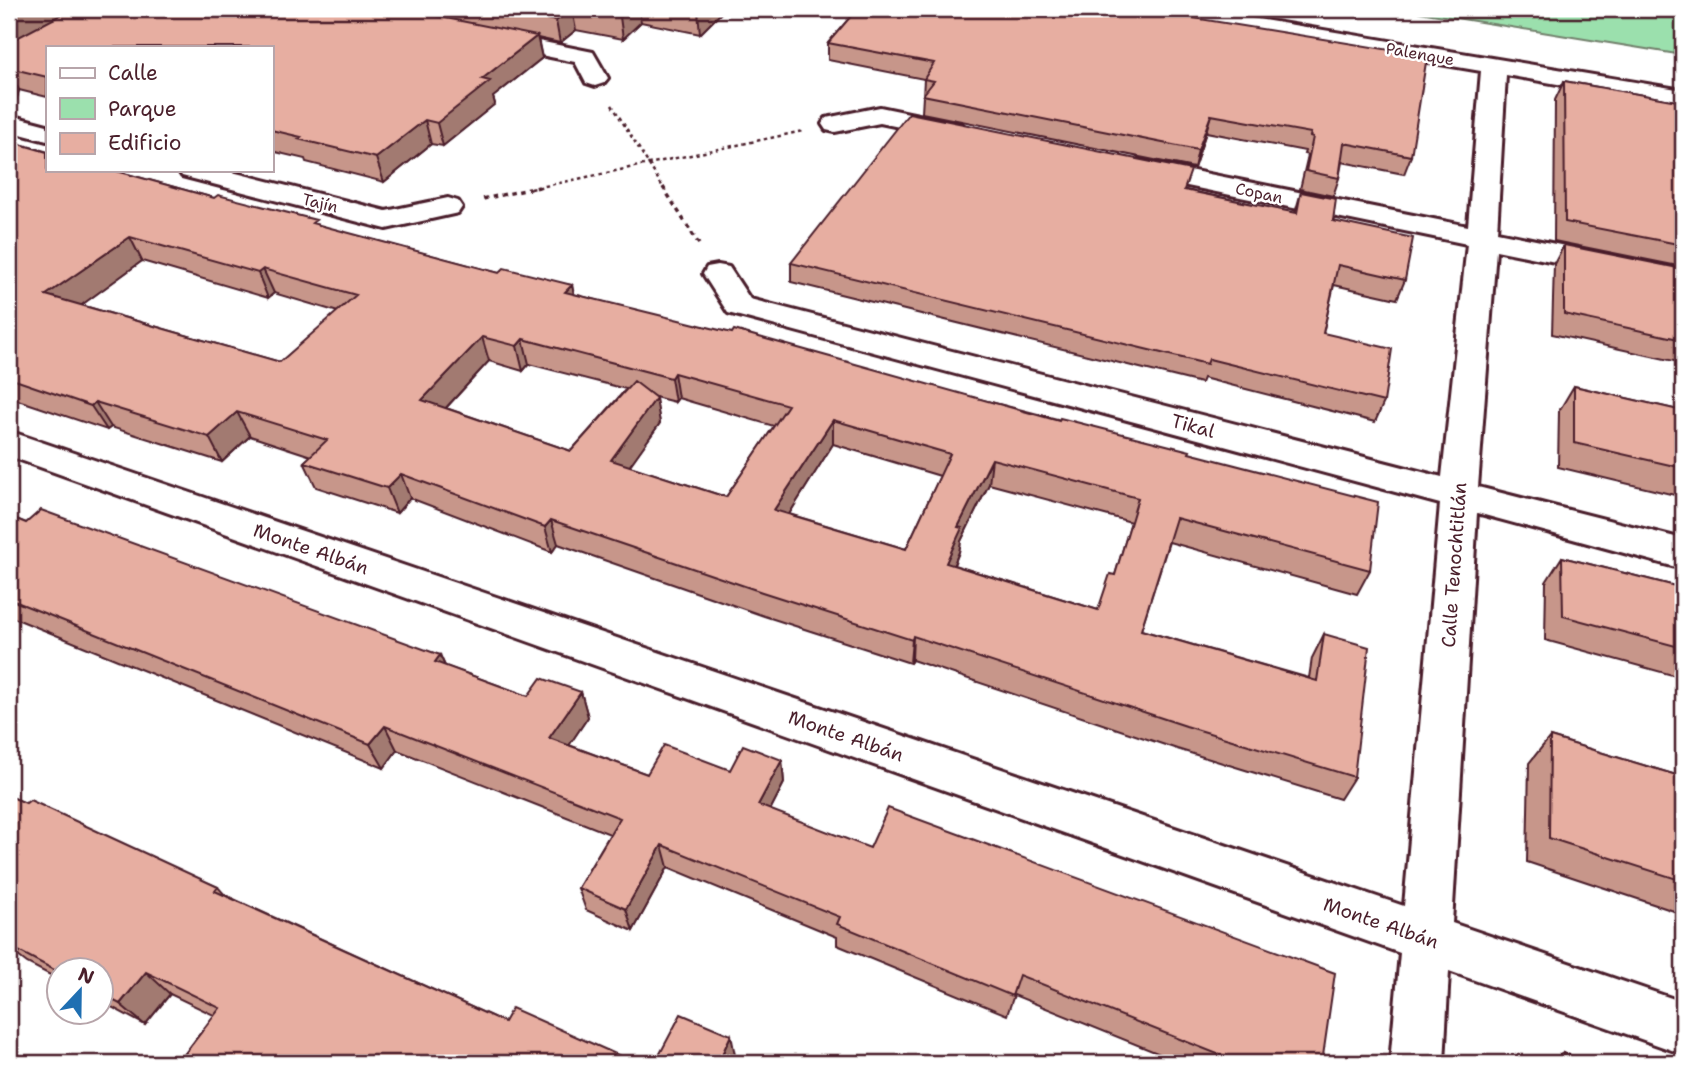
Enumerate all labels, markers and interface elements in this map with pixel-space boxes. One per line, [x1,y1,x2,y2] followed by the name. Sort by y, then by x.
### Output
[1384,38,1456,70] street label: Palenque
[46,46,273,172] legend
[108,59,158,87] text: Calle
[108,95,177,123] text: Parque
[108,129,181,157] text: Edificio
[1233,178,1285,208] street label: Copan
[300,188,340,218] street label: Tajín
[1168,408,1218,444] street label: Tikal
[1436,481,1472,649] street label: Calle Tenochtitlán
[250,518,372,580] street label: Monte Albán
[785,705,907,767] street label: Monte Albán
[1320,892,1442,954] street label: Monte Albán
[46,956,116,1026] north arrow
[75,961,98,990] text: N

